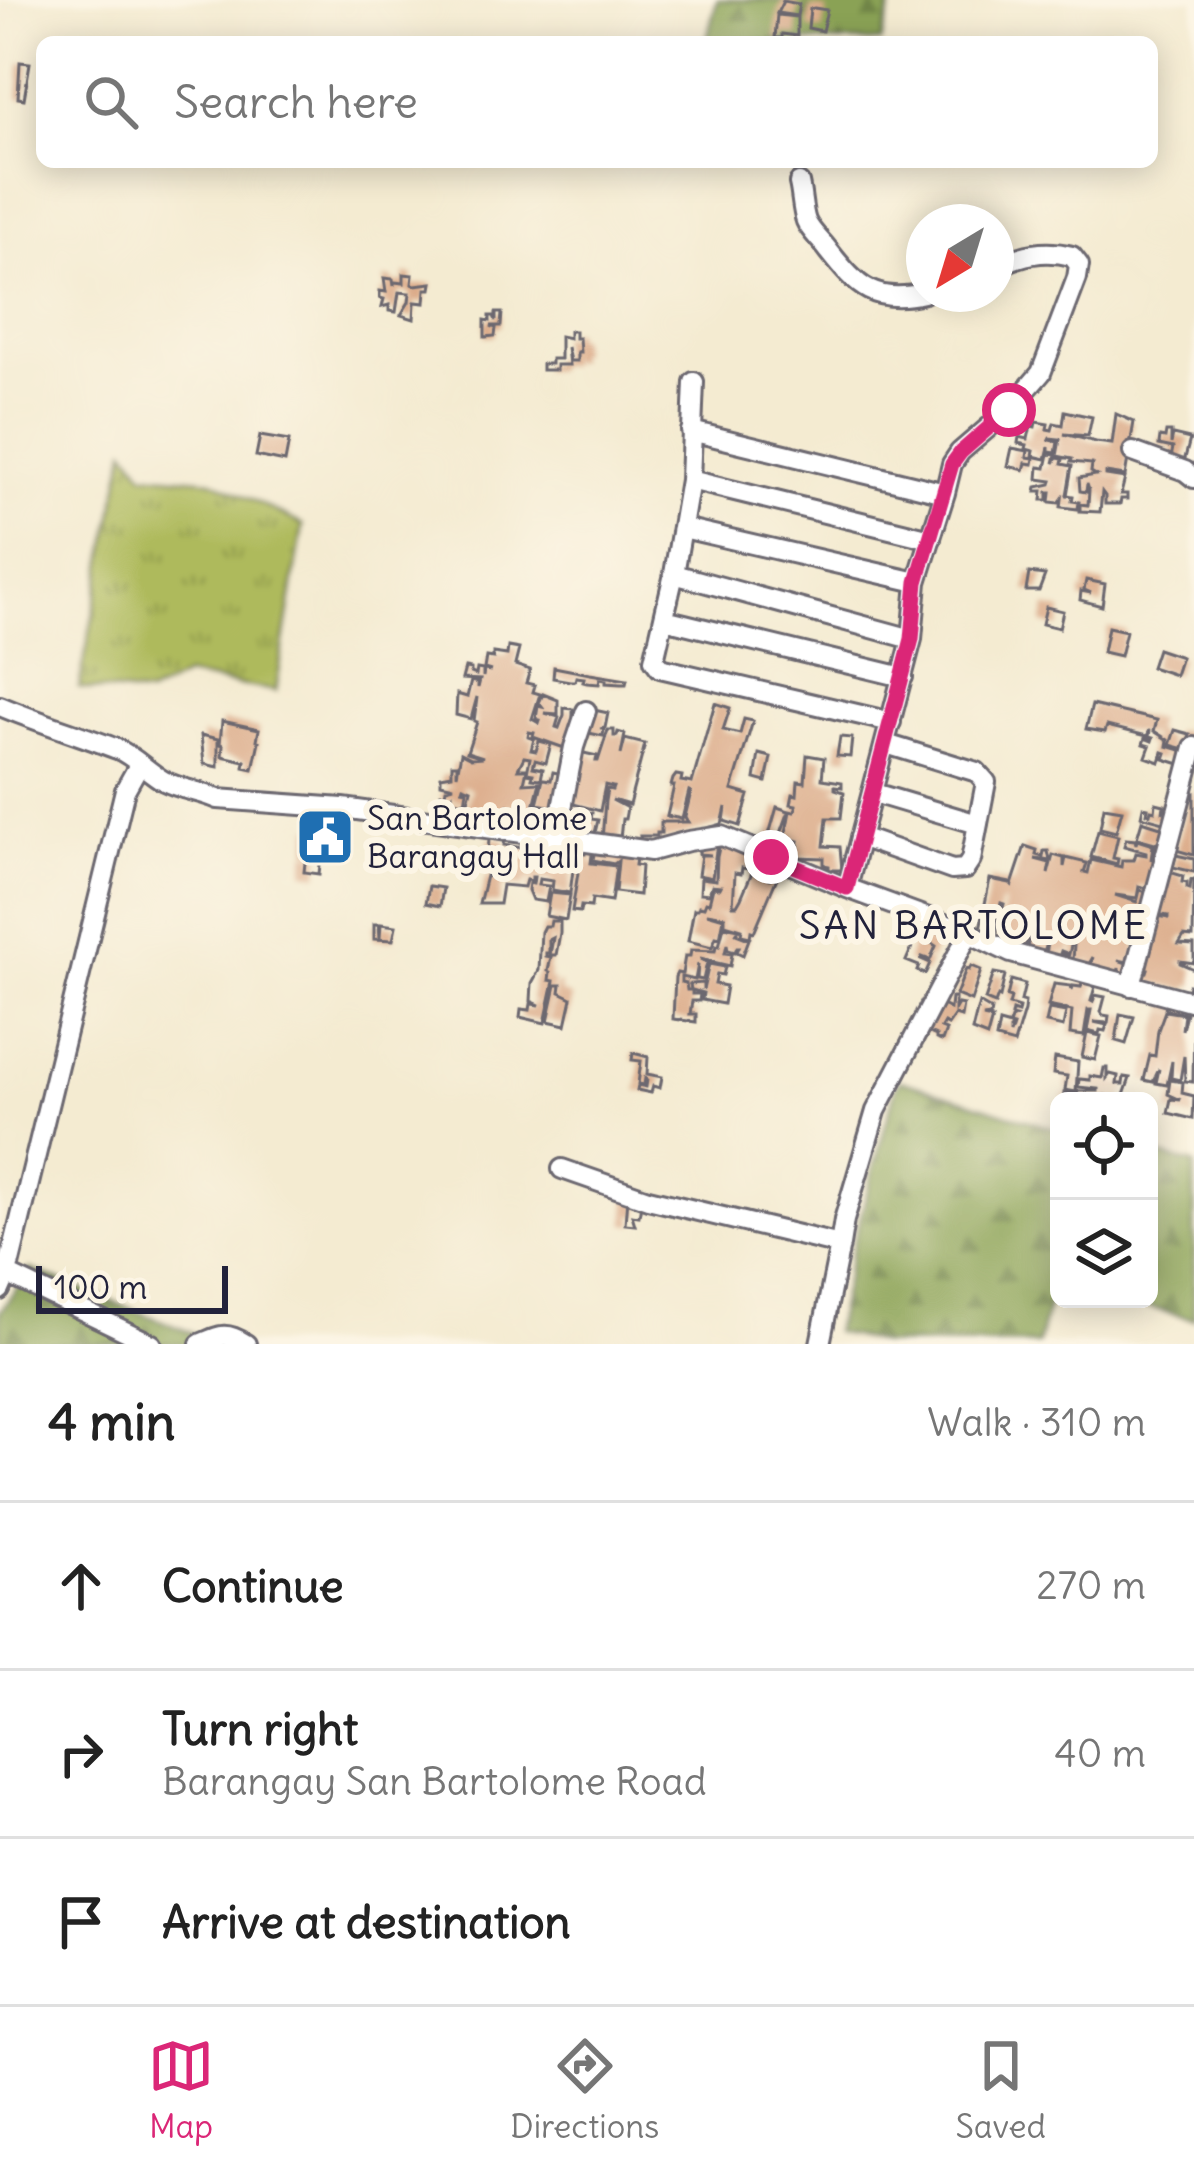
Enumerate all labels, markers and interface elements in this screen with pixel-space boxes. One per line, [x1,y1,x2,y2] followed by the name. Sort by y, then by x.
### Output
[36,36,1158,168] search box
[78,69,144,135] icon: search
[174,74,418,130] text: Search here
[906,204,1014,312] north arrow
[982,383,1036,437] route start
[367,797,587,877] place label: San Bartolome Barangay Hall
[294,806,356,868] public building icon: San Bartolome Barangay Hall
[744,830,798,884] route end
[799,901,1149,950] district label: SAN BARTOLOME
[1050,1092,1158,1308] map controls
[1050,1092,1158,1200] button: locate
[1050,1200,1158,1308] button: layers
[36,1260,228,1313] scale bar
[54,1266,147,1308] text: 100 m
[48,1390,175,1454] text: 4 min
[927,1398,1146,1447] text: Walk · 310 m
[48,1553,114,1619] icon: ahead
[162,1558,344,1614] text: Continue
[1036,1561,1146,1610] text: 270 m
[162,1701,358,1757] text: Turn right
[48,1721,114,1787] icon: right
[1054,1729,1146,1778] text: 40 m
[162,1757,707,1806] text: Barangay San Bartolome Road
[48,1889,114,1955] icon: arrive
[162,1894,571,1950] text: Arrive at destination
[148,2033,214,2147] tab: Map
[510,2033,659,2147] tab: Directions
[956,2033,1046,2147] tab: Saved

